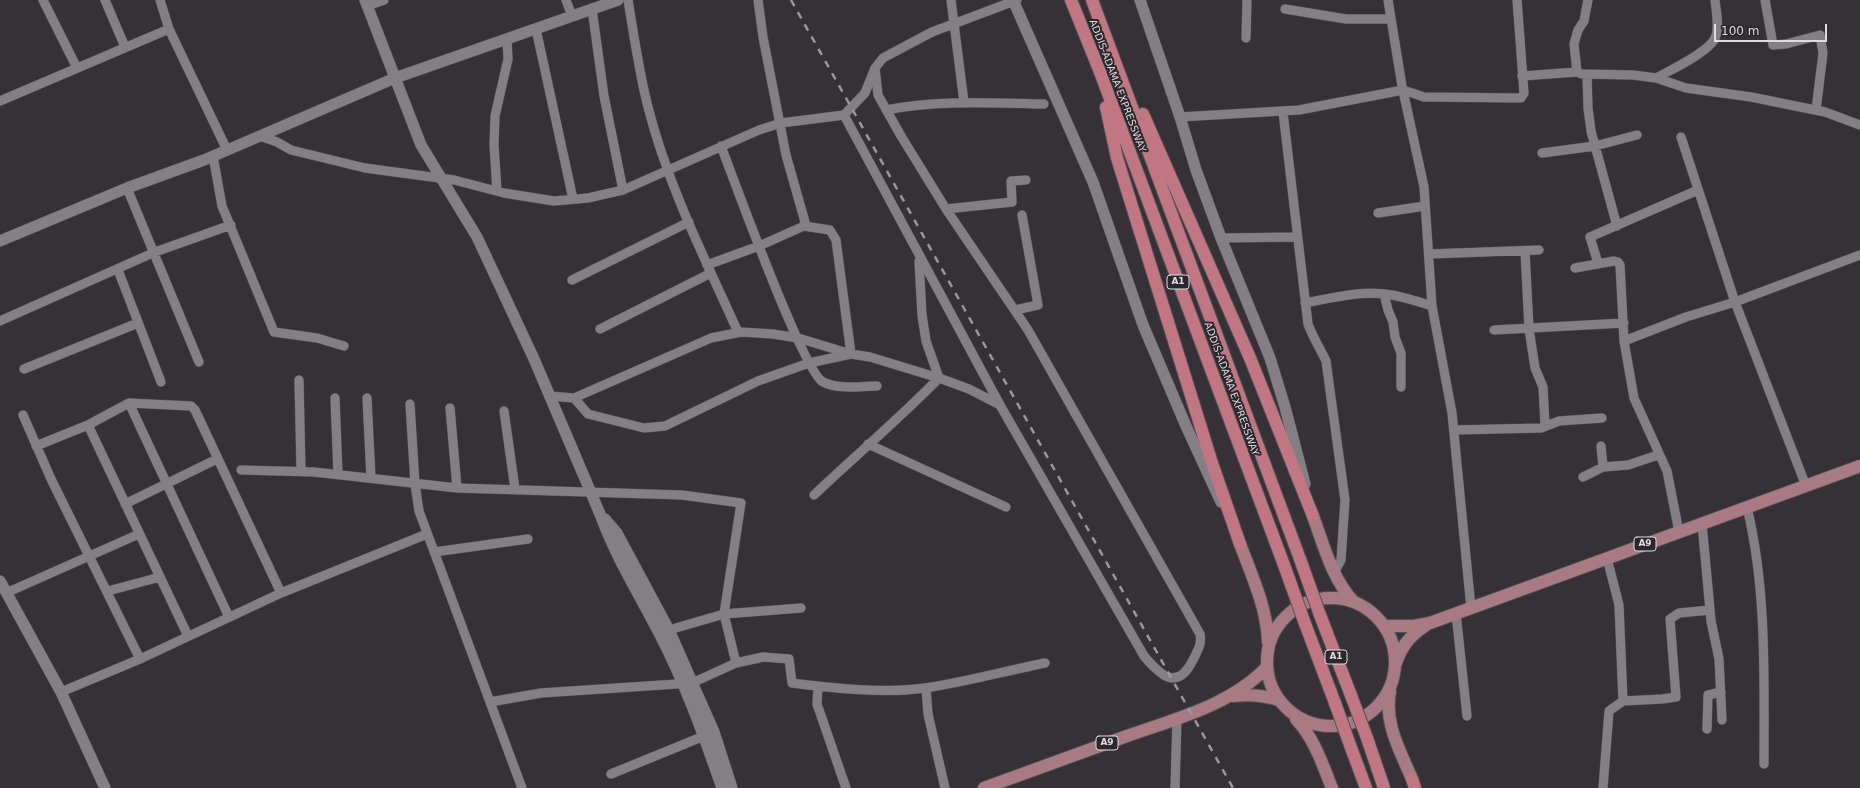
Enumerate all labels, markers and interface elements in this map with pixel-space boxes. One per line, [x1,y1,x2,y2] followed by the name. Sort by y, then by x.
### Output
[1716,16,1829,42] scale bar
[1086,18,1148,154] street label: ADDIS-ADAMA EXPRESSWAY
[1721,24,1759,38] text: 100 m
[1167,275,1189,289] road number: A1
[1201,320,1261,458] street label: ADDIS-ADAMA EXPRESSWAY
[1634,537,1656,551] road number: A9
[1325,650,1347,664] road number: A1
[1096,736,1118,750] road number: A9

